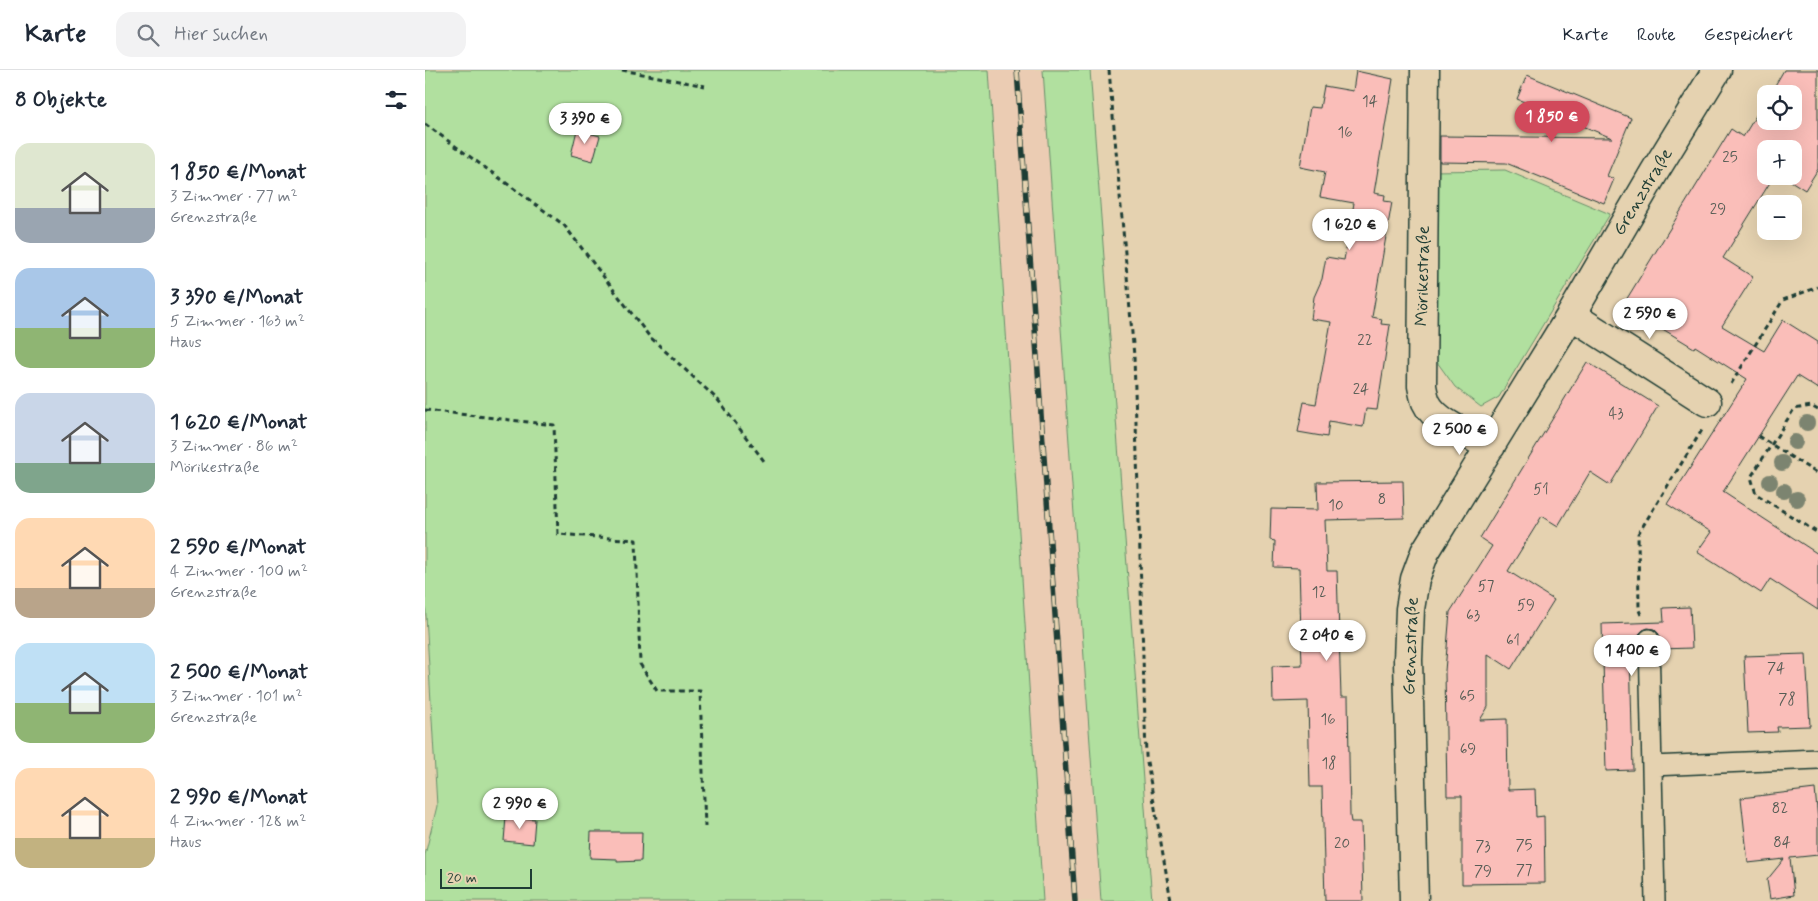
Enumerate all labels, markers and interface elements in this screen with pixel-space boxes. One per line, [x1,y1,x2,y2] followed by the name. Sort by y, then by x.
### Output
[116,12,466,57] search box
[25,19,86,50] text: Karte
[134,21,162,49] icon: search
[174,22,268,47] text: Hier suchen
[1563,23,1609,47] text: Karte
[1637,23,1676,47] text: Route
[1704,23,1793,47] text: Gespeichert
[1757,85,1802,240] map controls
[1757,85,1802,130] button: locate
[15,86,107,114] text: 8 Objekte
[382,86,410,114] icon: filters
[1362,92,1378,112] house number: 14
[1506,100,1598,143] pin: 1 850 €
[539,102,631,145] pin: 3 390 €
[1526,106,1578,127] text: 1 850 €
[560,108,610,129] text: 3 390 €
[1337,123,1353,143] house number: 16
[1757,140,1802,185] button: +
[1607,144,1679,240] street label: Grenzstraße
[1722,148,1738,168] house number: 25
[170,158,307,186] text: 1 850 €/Monat
[55,163,115,223] icon: home
[170,186,298,207] text: 3 Zimmer · 77 m²
[1757,195,1802,240] button: −
[1710,200,1726,220] house number: 29
[170,207,257,228] text: Grenzstraße
[1304,208,1396,251] pin: 1 620 €
[1323,214,1377,235] text: 1 620 €
[1410,225,1436,327] street label: Mörikestraße
[170,283,303,311] text: 3 390 €/Monat
[55,288,115,348] icon: home
[1604,298,1696,340] pin: 2 590 €
[1624,303,1676,324] text: 2 590 €
[170,311,305,332] text: 5 Zimmer · 163 m²
[1357,331,1373,351] house number: 22
[170,332,202,353] text: Haus
[1353,380,1369,400] house number: 24
[1608,404,1624,424] house number: 43
[170,408,308,436] text: 1 620 €/Monat
[55,413,115,473] icon: home
[1414,414,1506,456] pin: 2 500 €
[1433,419,1487,440] text: 2 500 €
[170,436,298,457] text: 3 Zimmer · 86 m²
[170,457,260,478] text: Mörikestraße
[1533,480,1549,500] house number: 51
[1378,490,1386,510] house number: 8
[1328,496,1344,516] house number: 10
[170,533,307,561] text: 2 590 €/Monat
[55,538,115,598] icon: home
[170,561,308,582] text: 4 Zimmer · 100 m²
[1478,577,1495,597] house number: 57
[170,582,257,603] text: Grenzstraße
[1312,583,1326,603] house number: 12
[1397,596,1425,695] street label: Grenzstraße
[1517,596,1535,616] house number: 59
[1466,606,1480,626] house number: 63
[1281,620,1373,662] pin: 2 040 €
[1300,625,1354,646] text: 2 040 €
[1506,631,1520,651] house number: 61
[1586,634,1678,677] pin: 1 400 €
[1605,640,1659,661] text: 1 400 €
[170,658,308,686] text: 2 500 €/Monat
[1767,659,1785,679] house number: 74
[55,663,115,723] icon: home
[170,686,302,707] text: 3 Zimmer · 101 m²
[1459,687,1475,707] house number: 65
[1778,690,1796,710] house number: 78
[170,707,257,728] text: Grenzstraße
[1320,710,1336,730] house number: 16
[1460,740,1476,760] house number: 69
[1322,754,1336,774] house number: 18
[170,783,308,811] text: 2 990 €/Monat
[55,788,115,848] icon: home
[474,788,566,830] pin: 2 990 €
[493,793,547,814] text: 2 990 €
[1772,799,1788,819] house number: 82
[170,811,306,832] text: 4 Zimmer · 128 m²
[170,832,202,853] text: Haus
[1773,833,1791,853] house number: 84
[1334,834,1350,854] house number: 20
[1515,836,1533,856] house number: 75
[1475,837,1491,857] house number: 73
[1516,861,1533,881] house number: 77
[1474,862,1492,882] house number: 79
[440,866,533,889] scale bar
[447,869,477,887] text: 20 m

